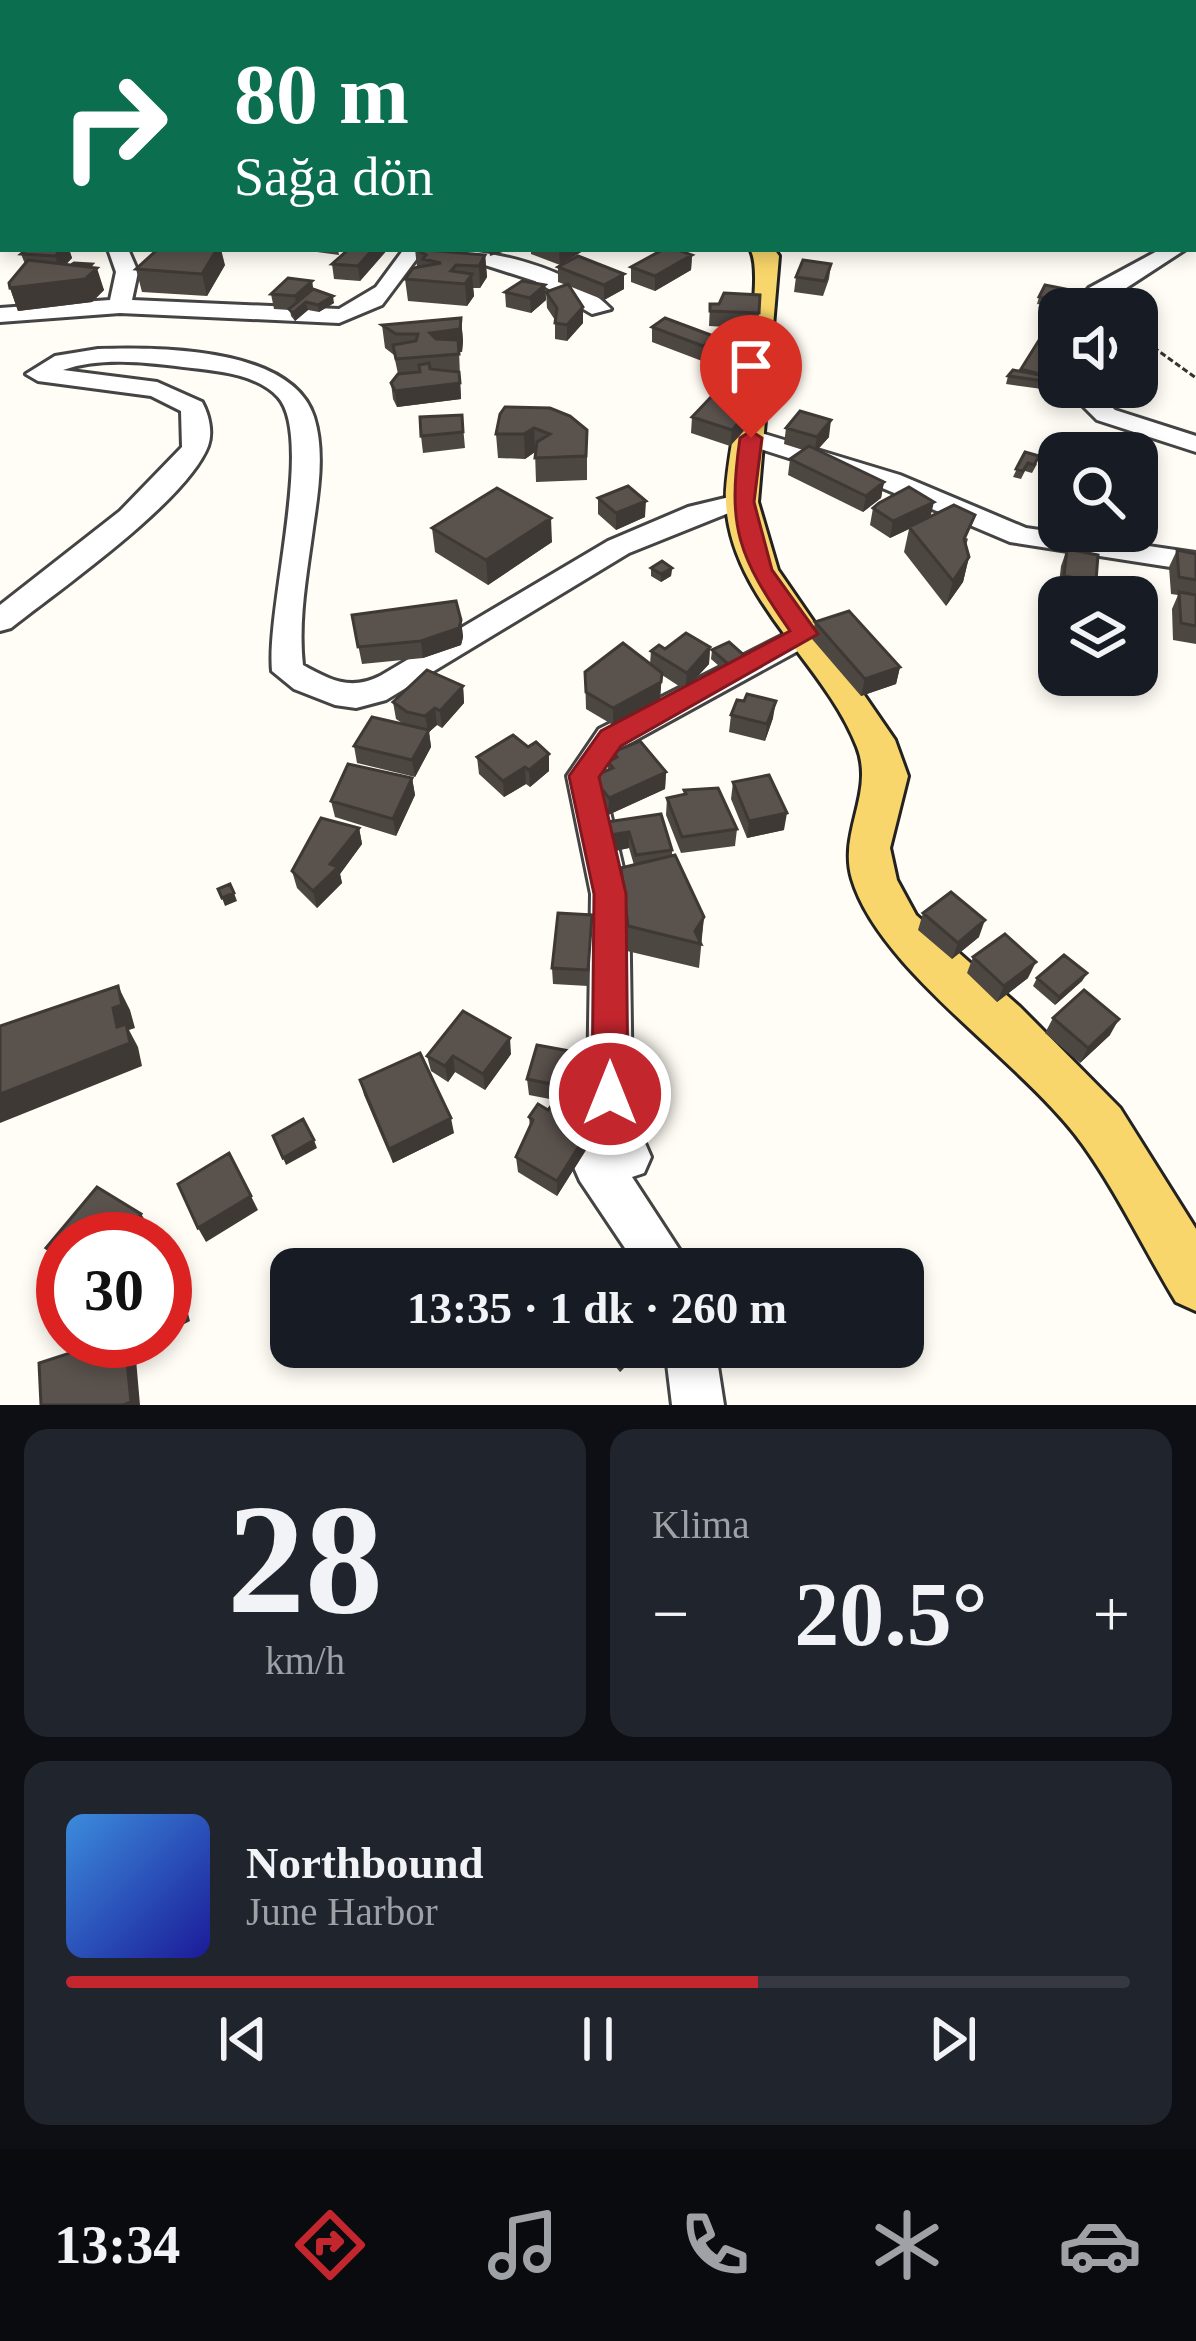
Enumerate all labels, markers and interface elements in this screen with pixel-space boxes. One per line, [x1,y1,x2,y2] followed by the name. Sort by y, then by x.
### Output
[36,48,192,204] icon: right
[234,48,409,141] text: 80 m
[234,147,433,207] text: Sağa dön
[1038,288,1158,696] map controls
[1038,288,1158,408] button: sound
[700,315,802,438] pin
[718,333,784,399] icon: arrive
[1038,432,1158,552] button: search
[1038,576,1158,696] button: layers
[547,1031,673,1157] position arrow
[36,1212,192,1368] speed limit sign: 30
[407,1283,787,1333] text: 13:35 · 1 dk · 260 m
[227,1473,383,1646] text: 28
[652,1503,749,1546] text: Klima
[794,1565,988,1664] text: 20.5°
[652,1577,689,1650] text: −
[1093,1577,1130,1650] text: +
[265,1639,345,1682] text: km/h
[246,1838,484,1888] text: Northbound
[246,1890,438,1933] text: June Harbor
[210,2006,276,2072] icon: previous
[565,2006,631,2072] icon: pause
[920,2006,986,2072] icon: next
[288,2203,372,2287] icon: directions
[481,2203,565,2287] icon: music
[673,2203,757,2287] icon: phone
[865,2203,949,2287] icon: climate
[1058,2203,1142,2287] icon: car
[54,2215,180,2275] text: 13:34

